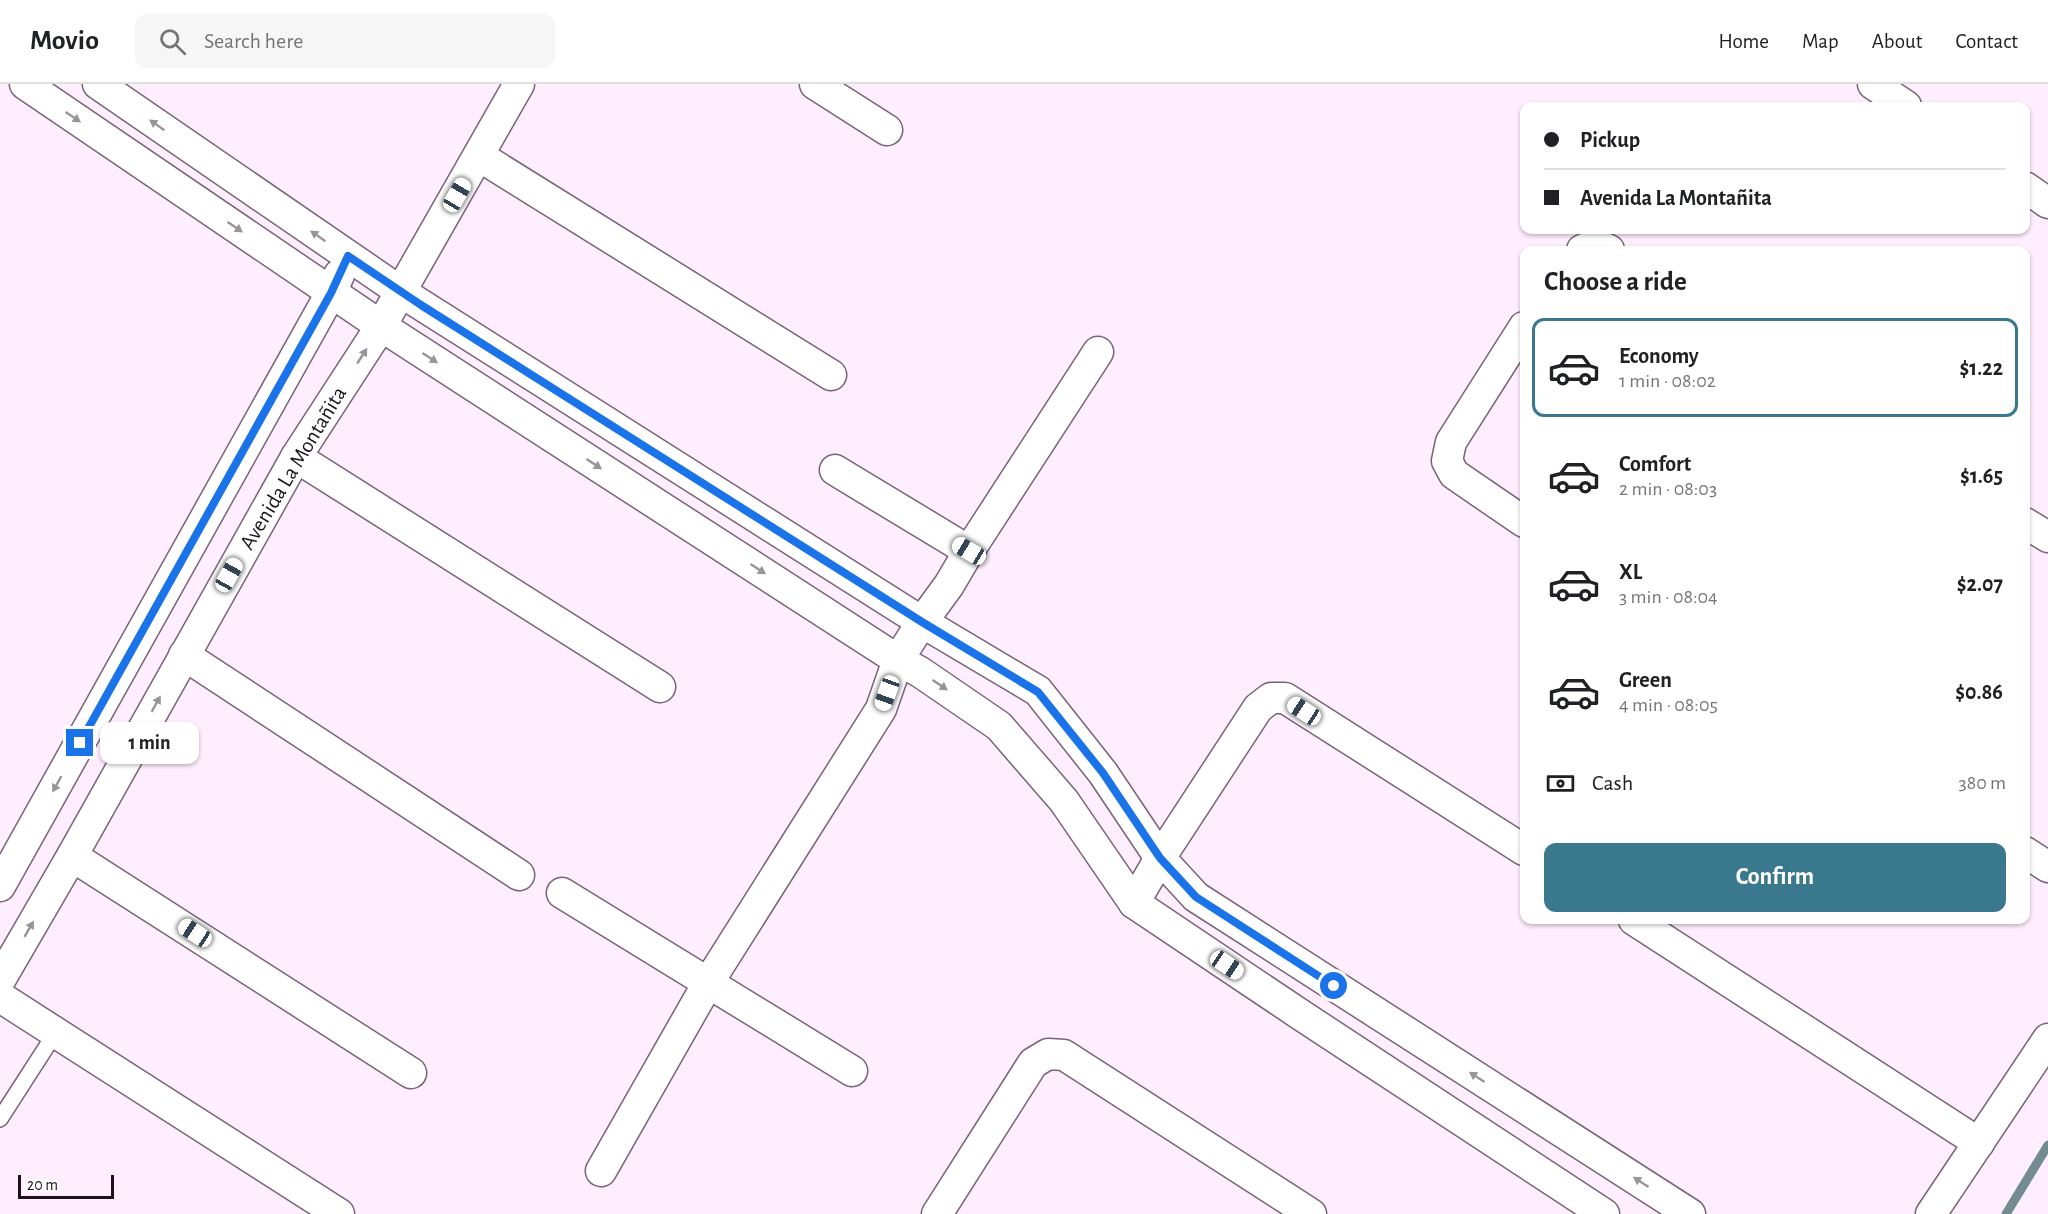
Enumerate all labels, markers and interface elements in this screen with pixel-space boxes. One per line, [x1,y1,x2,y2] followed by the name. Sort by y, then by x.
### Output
[135,14,555,68] search box
[156,25,189,58] icon: search
[30,27,99,55] text: Movio
[204,30,303,52] text: Search here
[1718,31,1769,52] text: Home
[1802,31,1839,52] text: Map
[1872,31,1922,52] text: About
[1955,31,2018,52] text: Contact
[65,111,81,123] one-way arrow
[150,119,166,131] one-way arrow
[1580,129,1640,151] text: Pickup
[440,175,474,215] car
[1580,187,1772,209] text: Avenida La Montañita
[226,221,242,233] one-way arrow
[310,231,326,242] one-way arrow
[1544,268,1687,295] text: Choose a ride
[1547,341,1601,395] icon: car
[1619,345,1699,367] text: Economy
[356,347,367,364] one-way arrow
[422,352,438,363] one-way arrow
[1959,357,2003,379] text: $1.22
[1619,371,1716,391] text: 1 min · 08:02
[236,383,350,553] street label: Avenida La Montañita
[1547,449,1601,503] icon: car
[1619,453,1691,475] text: Comfort
[586,458,602,469] one-way arrow
[1960,465,2003,487] text: $1.65
[1619,479,1717,499] text: 2 min · 08:03
[949,534,989,568] car
[212,555,246,595] car
[1547,557,1601,611] icon: car
[1619,561,1642,583] text: XL
[750,564,766,575] one-way arrow
[1957,573,2003,595] text: $2.07
[1619,587,1718,607] text: 3 min · 08:04
[1547,665,1601,719] icon: car
[1619,669,1672,691] text: Green
[872,673,902,713] car
[932,680,948,691] one-way arrow
[1955,681,2003,703] text: $0.86
[1284,694,1324,728] car
[1619,695,1718,715] text: 4 min · 08:05
[151,696,161,713] one-way arrow
[101,722,200,764] callout: 1 min
[66,729,93,756] route end
[128,733,171,753] text: 1 min
[1544,767,1577,800] icon: cash
[1592,772,1633,794] text: Cash
[1958,773,2006,793] text: 380 m
[52,776,62,793] one-way arrow
[1544,843,2006,912] button: Confirm
[175,916,215,950] car
[24,921,35,937] one-way arrow
[1207,947,1247,983] car
[1320,972,1347,999] route start
[1469,1072,1485,1083] one-way arrow
[18,1172,114,1200] scale bar
[27,1177,58,1193] text: 20 m
[1633,1177,1649,1188] one-way arrow

